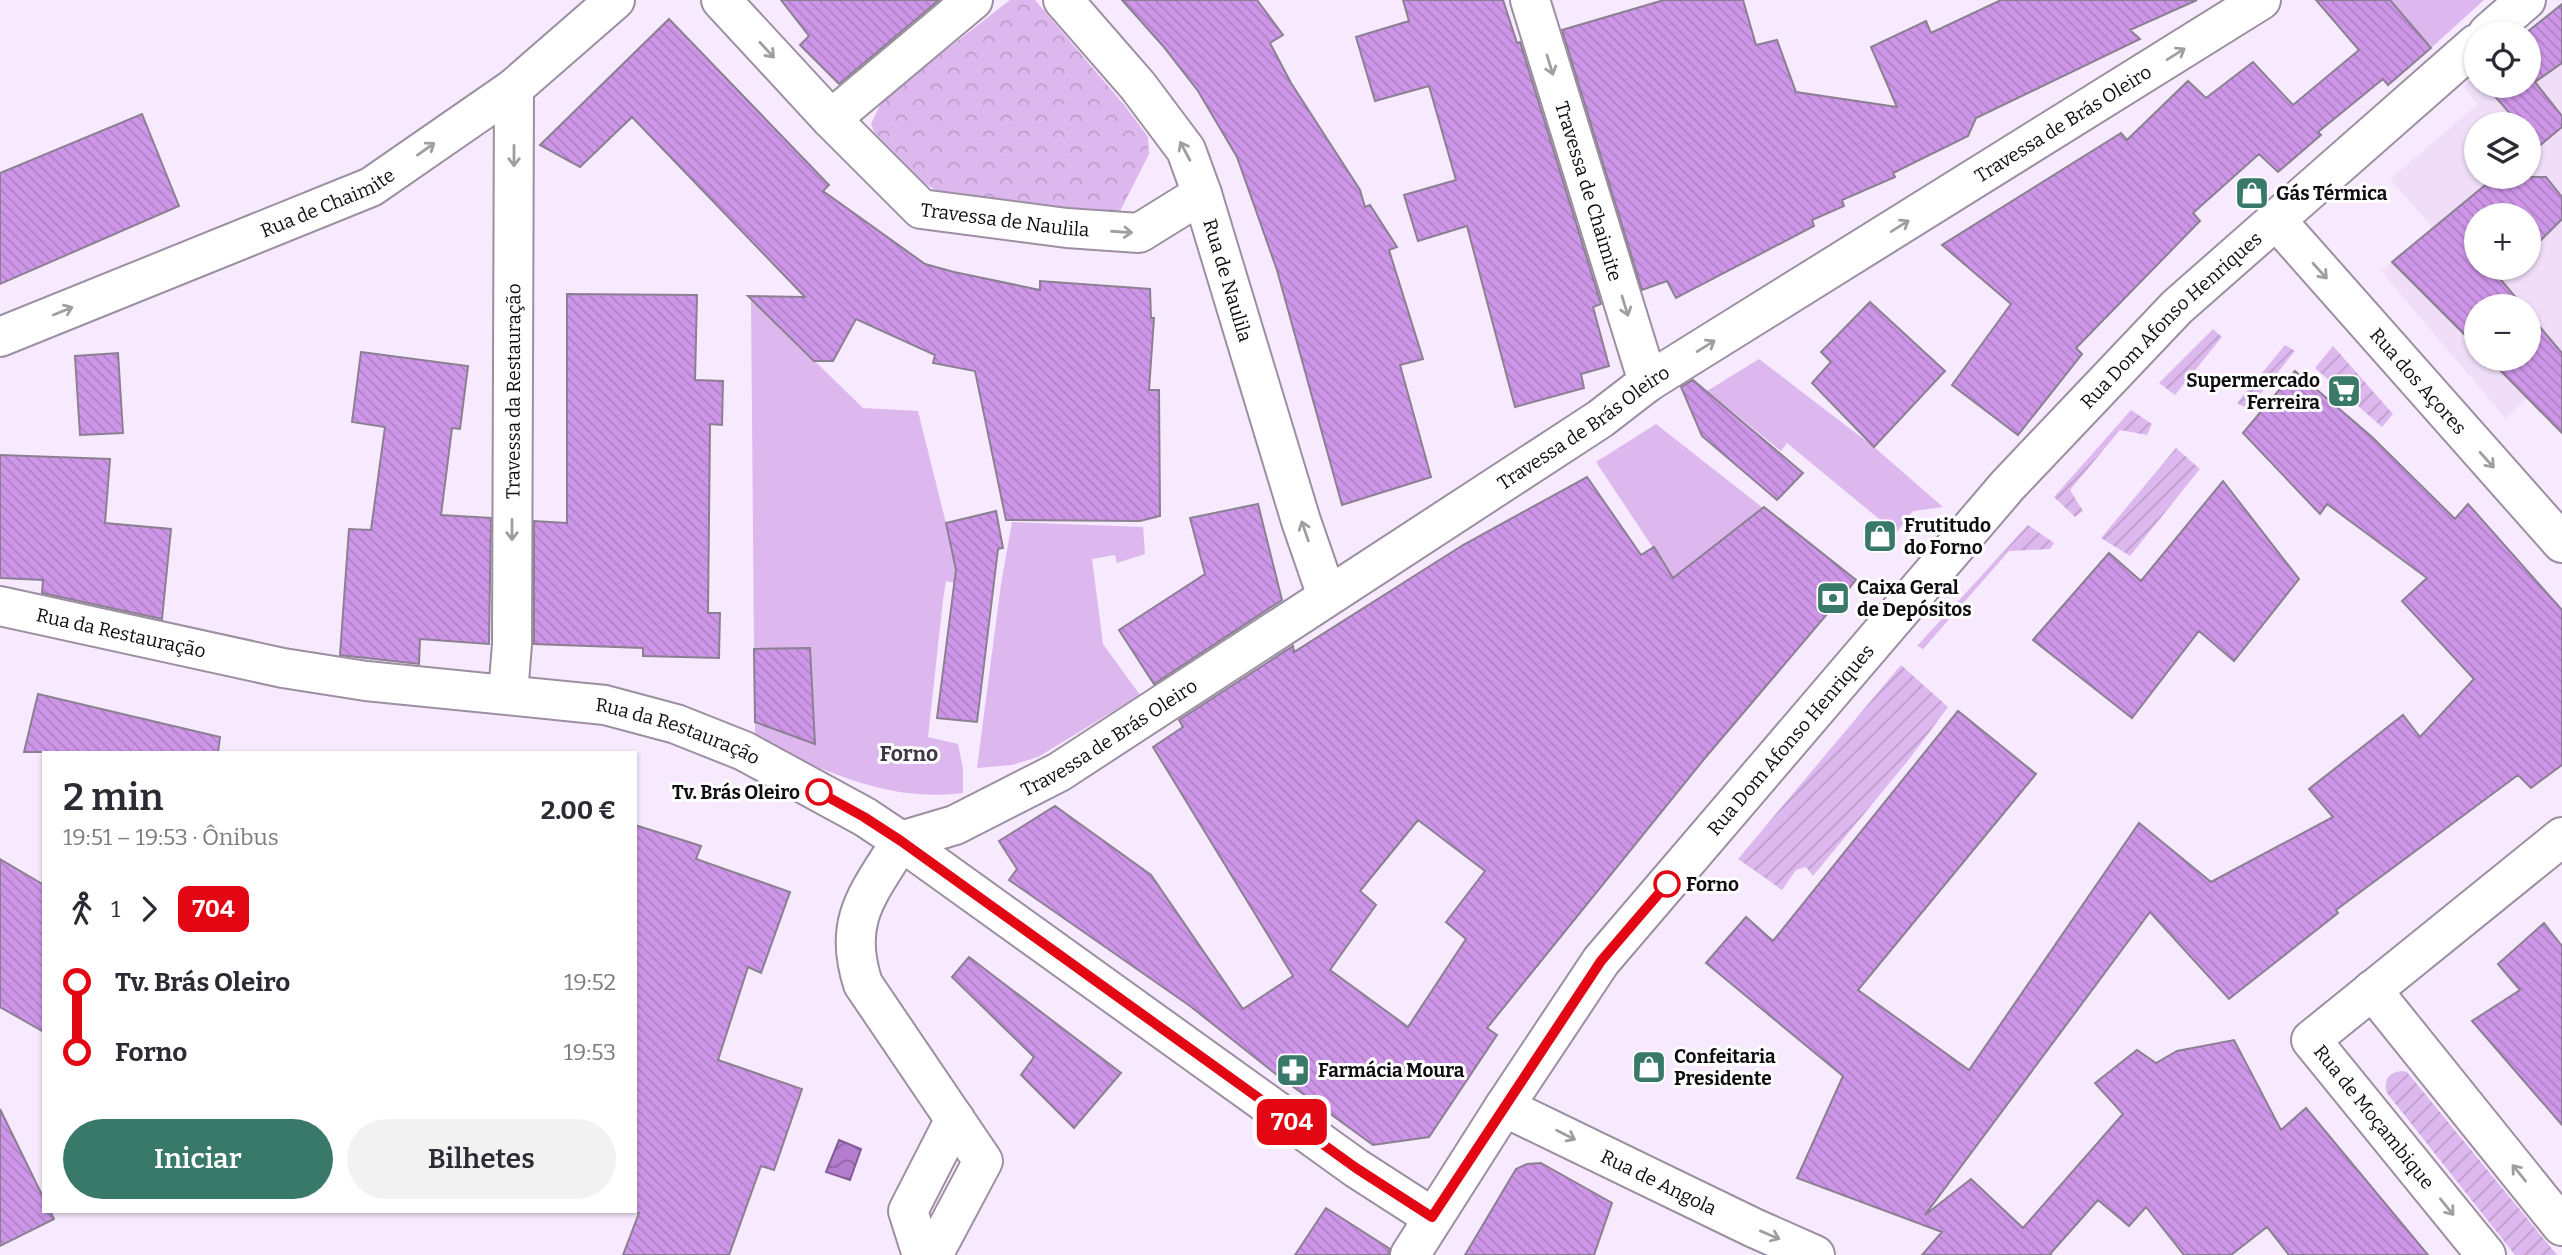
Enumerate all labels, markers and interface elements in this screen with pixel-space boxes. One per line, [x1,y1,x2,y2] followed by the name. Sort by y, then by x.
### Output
[2464,21,2541,371] map controls
[2464,21,2541,98] button: locate
[759,41,776,58] one-way arrow
[2166,47,2186,61] one-way arrow
[1545,54,1558,76] one-way arrow
[1970,60,2156,187] street label: Travessa de Brás Oleiro
[1550,98,1628,284] street label: Travessa de Chaimite
[2464,112,2541,189] button: layers
[1177,141,1191,162] one-way arrow
[416,142,435,156] one-way arrow
[507,144,521,167] one-way arrow
[257,163,399,242] street label: Rua de Chaimite
[2233,174,2271,212] shop icon: Gás Térmica
[2276,182,2388,205] place label: Gás Térmica
[919,198,1091,241] street label: Travessa de Naulila
[2464,203,2541,280] button: +
[1199,216,1258,345] street label: Rua de Naulila
[1889,219,1909,233] one-way arrow
[1110,226,1133,239] one-way arrow
[2075,227,2266,413] street label: Rua Dom Afonso Henriques
[2312,262,2328,280] one-way arrow
[501,283,525,499] street label: Travessa da Restauração
[2464,294,2541,371] button: −
[1619,295,1632,317] one-way arrow
[52,304,74,317] one-way arrow
[2365,323,2472,439] street label: Rua dos Açores
[1696,339,1716,353] one-way arrow
[1493,360,1673,494] street label: Travessa de Brás Oleiro
[2186,369,2320,414] place label: Supermercado Ferreira
[2325,372,2363,410] supermarket icon: Supermercado Ferreira
[2479,451,2496,468] one-way arrow
[1904,514,1991,559] place label: Frutitudo do Forno
[1861,517,1899,555] shop icon: Frutitudo do Forno
[506,519,519,542] one-way arrow
[1298,520,1311,542] one-way arrow
[1857,576,1972,621] place label: Caixa Geral de Depósitos
[1814,579,1852,617] bank icon: Caixa Geral de Depósitos
[34,603,208,662] street label: Rua da Restauração
[1702,639,1878,840] street label: Rua Dom Afonso Henriques
[1017,674,1201,801] street label: Travessa de Brás Oleiro
[595,693,764,769] street label: Rua da Restauração
[880,741,938,767] district label: Forno
[63,774,164,820] text: 2 min
[806,779,832,805] marker: Tv. Brás Oleiro
[672,781,800,804] place label: Tv. Brás Oleiro
[541,795,616,826] text: 2.00 €
[63,823,279,851] text: 19:51 – 19:53 · Ônibus
[1654,871,1680,897] marker: Forno
[1686,873,1739,896] place label: Forno
[63,890,101,928] icon: walk
[130,890,168,928] icon: forward
[111,895,120,923] text: 1
[192,895,235,923] text: 704
[115,967,290,998] text: Tv. Brás Oleiro
[564,968,616,996] text: 19:52
[115,1037,187,1068] text: Forno
[563,1038,616,1066] text: 19:53
[2309,1040,2439,1194] street label: Rua de Moçambique
[1674,1045,1776,1090] place label: Confeitaria Presidente
[1630,1048,1668,1086] shop icon: Confeitaria Presidente
[1274,1051,1312,1089] pharmacy icon: Farmácia Moura
[1318,1059,1465,1082] place label: Farmácia Moura
[1252,1099,1332,1145] line badge: 704
[1271,1108,1313,1136] text: 704
[63,1119,333,1199] button: Iniciar
[347,1119,616,1199] button: Bilhetes
[1555,1129,1575,1143] one-way arrow
[1597,1144,1721,1220] street label: Rua de Angola
[2512,1165,2527,1183] one-way arrow
[2439,1197,2455,1215] one-way arrow
[1759,1229,1780,1242] one-way arrow

